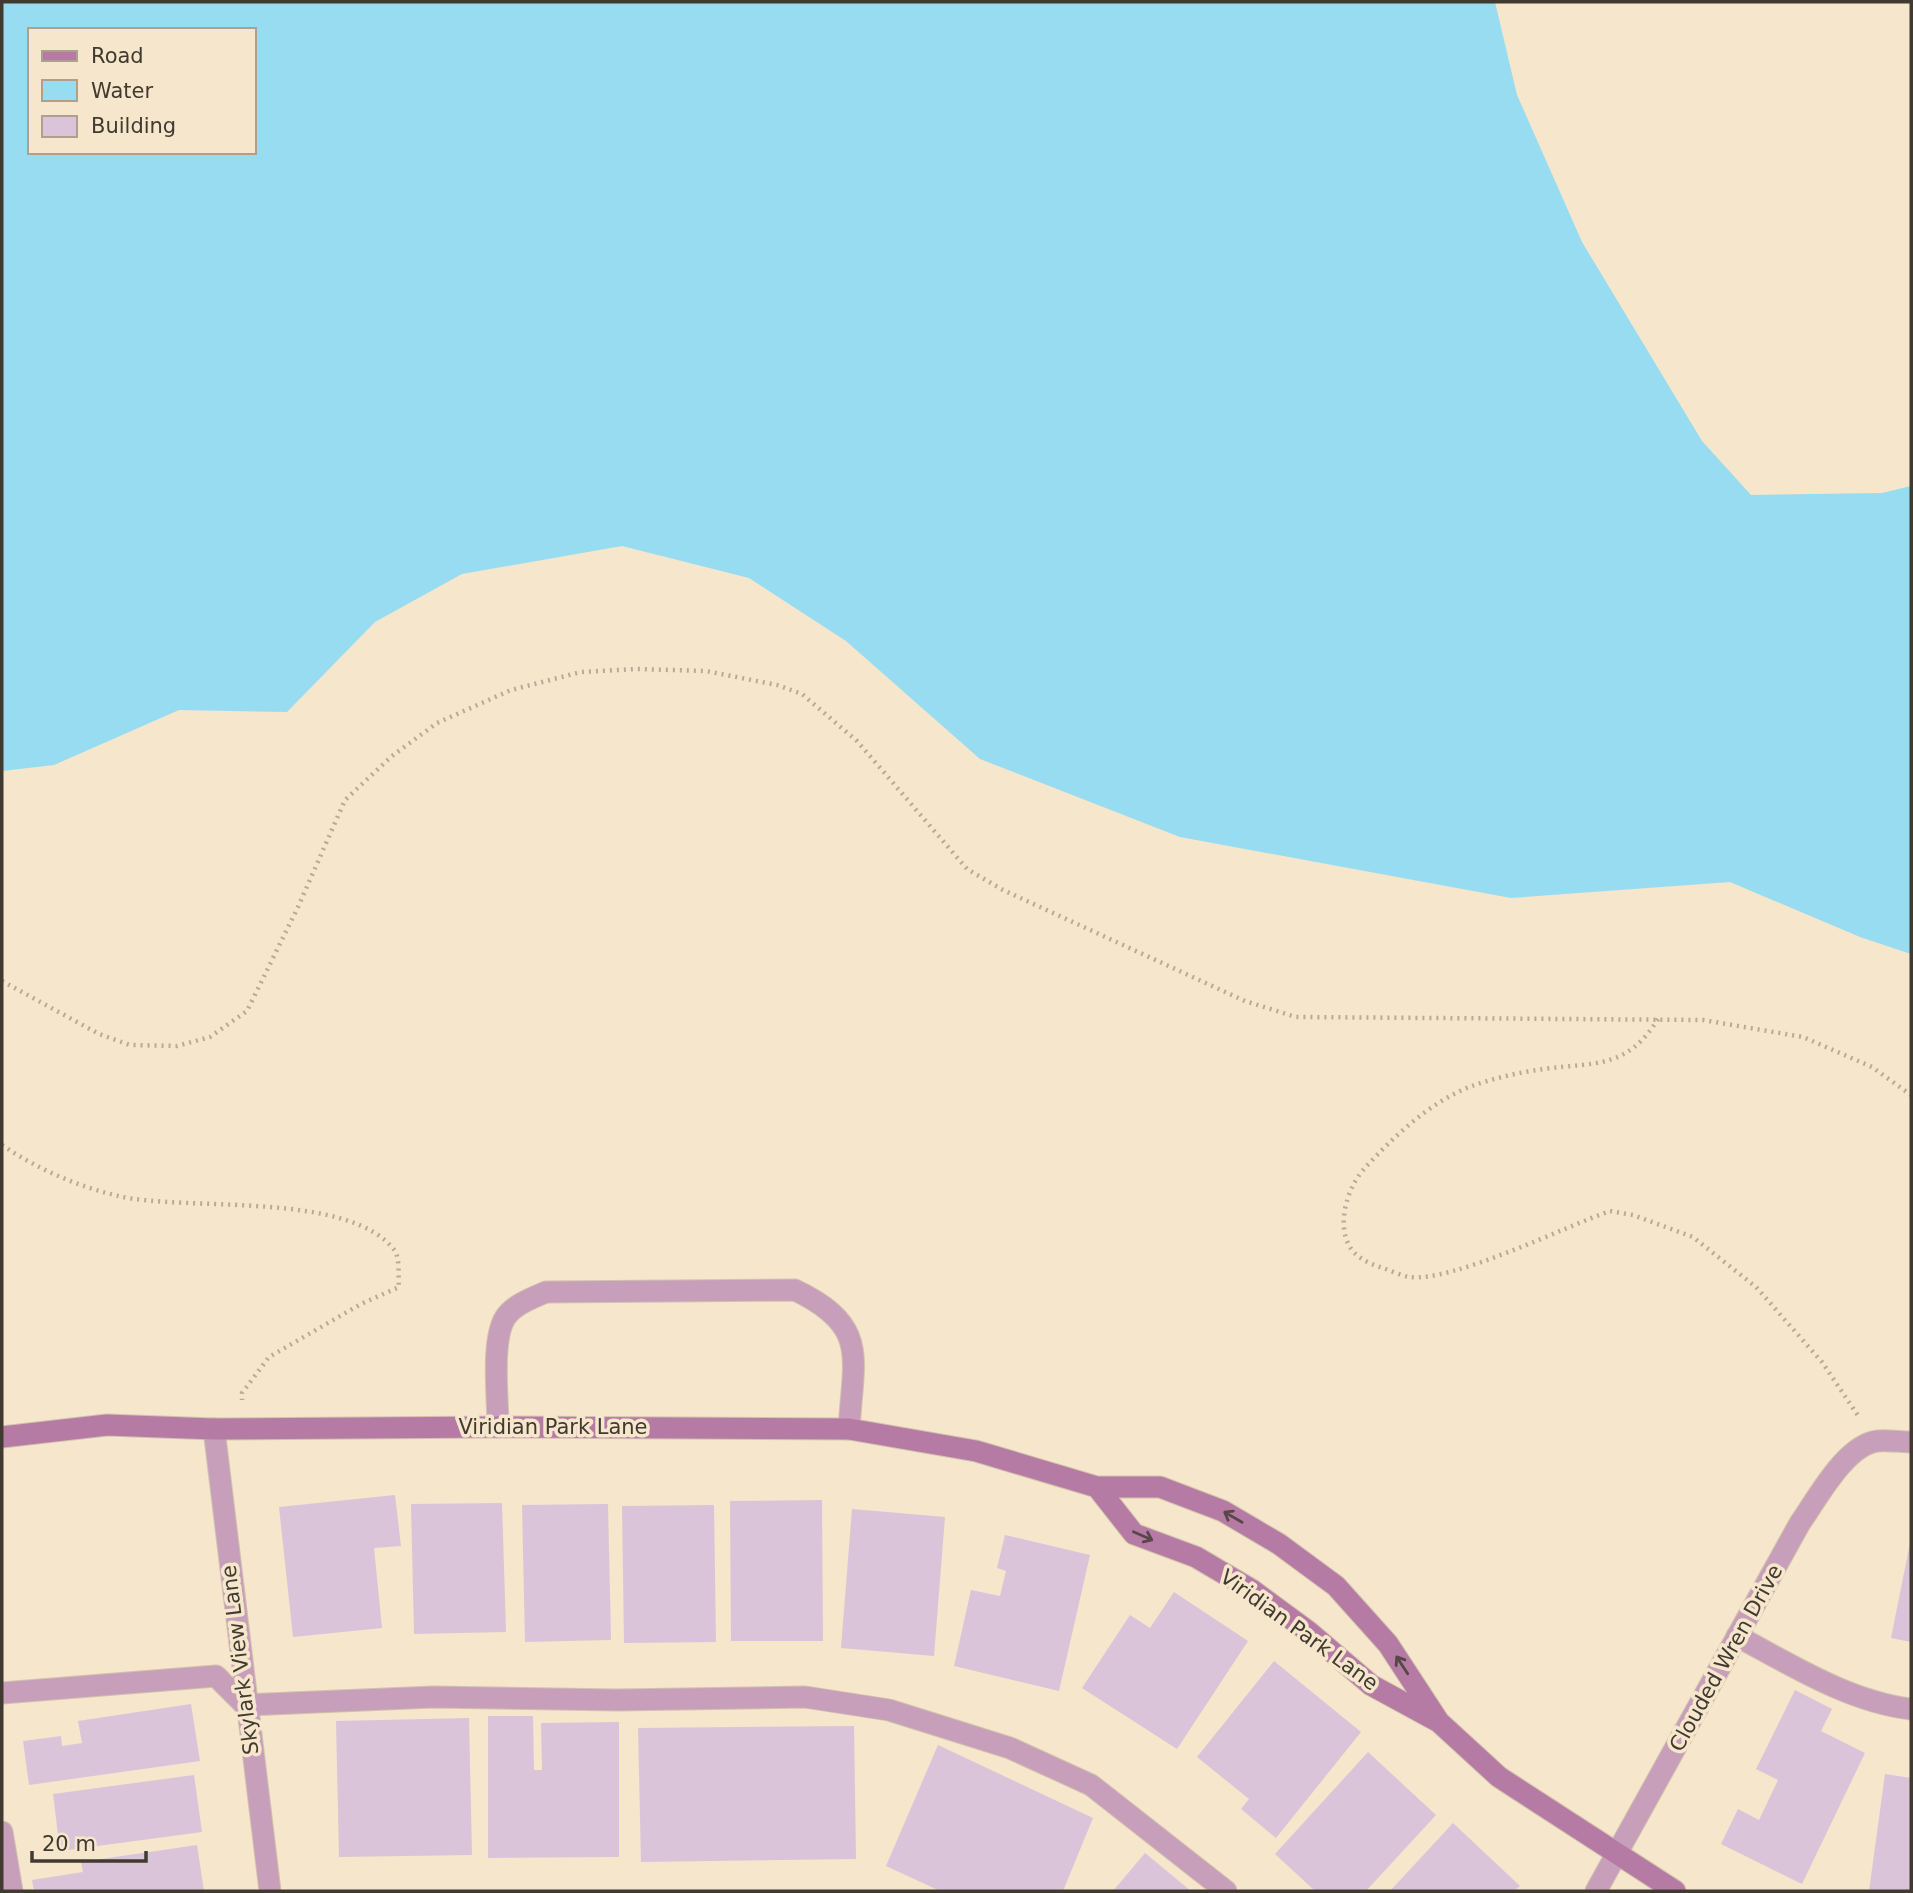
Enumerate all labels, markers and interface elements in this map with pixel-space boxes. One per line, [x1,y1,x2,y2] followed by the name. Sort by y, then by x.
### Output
[28,28,256,154] legend
[91,44,144,68] text: Road
[91,79,153,103] text: Water
[91,114,176,138] text: Building
[458,1415,648,1439] street label: Viridian Park Lane
[1224,1510,1244,1524] one-way arrow
[1132,1530,1153,1543] one-way arrow
[1665,1560,1787,1756] street label: Clouded Wren Drive
[216,1564,264,1756] street label: Skylark View Lane
[1215,1565,1383,1695] street label: Viridian Park Lane
[1395,1656,1409,1675] one-way arrow
[32,1820,145,1864] scale bar
[42,1832,96,1856] text: 20 m

